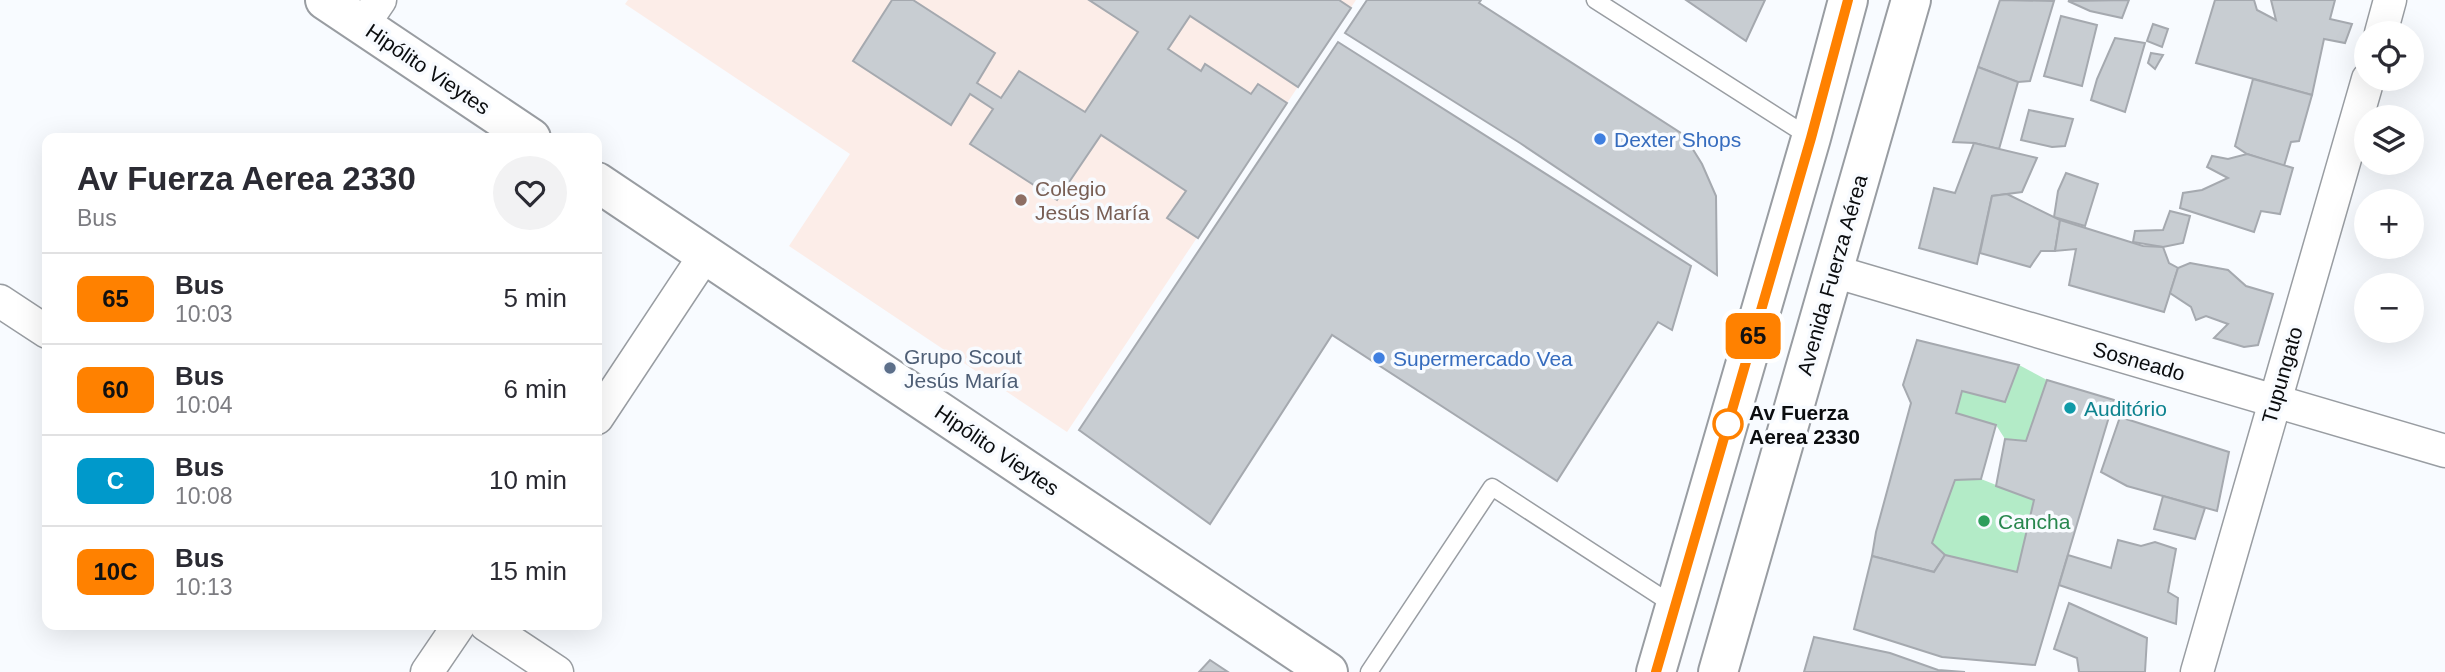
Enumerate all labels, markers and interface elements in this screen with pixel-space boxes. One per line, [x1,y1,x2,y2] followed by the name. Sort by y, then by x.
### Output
[362,19,494,119] street label: Hipólito Vieytes
[2354,21,2424,343] map controls
[2354,21,2424,91] button: locate
[2354,105,2424,175] button: layers
[1614,128,1741,151] place label: Dexter Shops
[1592,131,1608,147] marker: Dexter Shops
[493,156,567,230] button: heart
[77,160,416,197] text: Av Fuerza Aerea 2330
[1792,172,1872,378] street label: Avenida Fuerza Aérea
[1035,177,1150,224] place label: Colegio Jesús María
[2354,189,2424,259] button: +
[1013,192,1029,208] marker: Colegio Jesús María
[77,205,117,231] text: Bus
[175,270,224,300] text: Bus
[2354,273,2424,343] button: −
[503,283,567,313] text: 5 min
[102,285,129,312] text: 65
[175,301,233,327] text: 10:03
[1722,313,1784,359] line badge: 65
[1740,322,1766,349] text: 65
[2257,324,2307,426] street label: Tupungato
[2090,337,2188,385] street label: Sosneado
[904,345,1022,392] place label: Grupo Scout Jesús María
[1393,347,1573,370] place label: Supermercado Vea
[1371,350,1387,366] marker: Supermercado Vea
[882,360,898,376] marker: Grupo Scout Jesús María
[175,361,224,391] text: Bus
[503,374,567,404] text: 6 min
[102,376,129,403] text: 60
[175,392,233,418] text: 10:04
[2084,397,2167,420] place label: Auditório
[931,400,1063,500] street label: Hipólito Vieytes
[2062,400,2078,416] marker: Auditório
[1749,401,1860,448] place label: Av Fuerza Aerea 2330
[1713,409,1743,439] marker: Av Fuerza Aerea 2330
[175,452,224,482] text: Bus
[489,465,567,495] text: 10 min
[107,467,124,494] text: C
[175,483,233,509] text: 10:08
[1998,510,2071,533] place label: Cancha
[1976,513,1992,529] marker: Cancha
[175,543,224,573] text: Bus
[489,556,567,586] text: 15 min
[93,558,138,585] text: 10C
[175,574,233,600] text: 10:13

